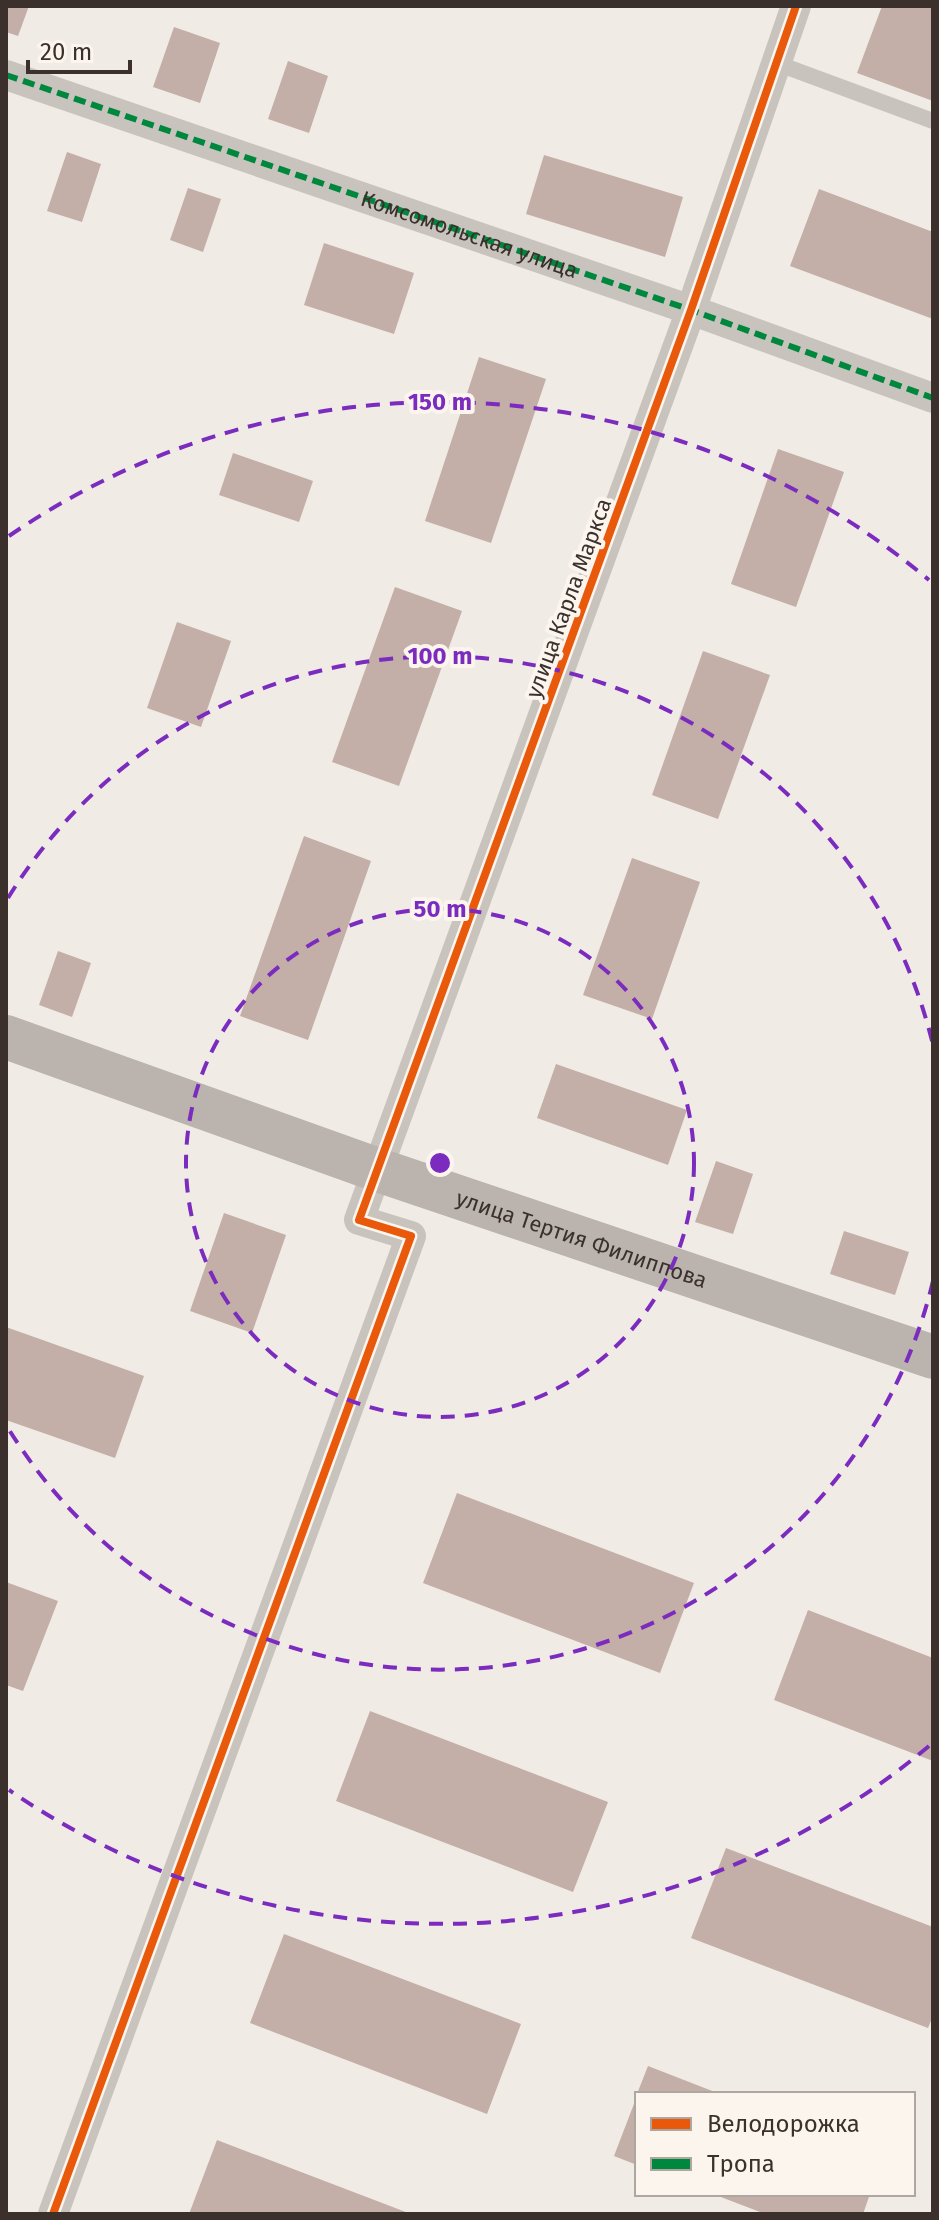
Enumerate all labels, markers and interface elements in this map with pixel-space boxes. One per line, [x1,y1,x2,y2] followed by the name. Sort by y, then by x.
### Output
[28,24,130,74] scale bar
[40,38,92,66] text: 20 m
[357,185,581,284] street label: Комсомольская улица
[408,388,472,416] text: 150 m
[520,494,617,702] street label: улица Карла Маркса
[407,642,473,670] text: 100 m
[414,895,466,923] text: 50 m
[426,1149,454,1177] centre of rings
[453,1184,711,1294] street label: улица Тертия Филиппова
[635,2092,915,2196] legend
[707,2110,860,2138] text: Велодорожка
[707,2150,775,2178] text: Тропа

